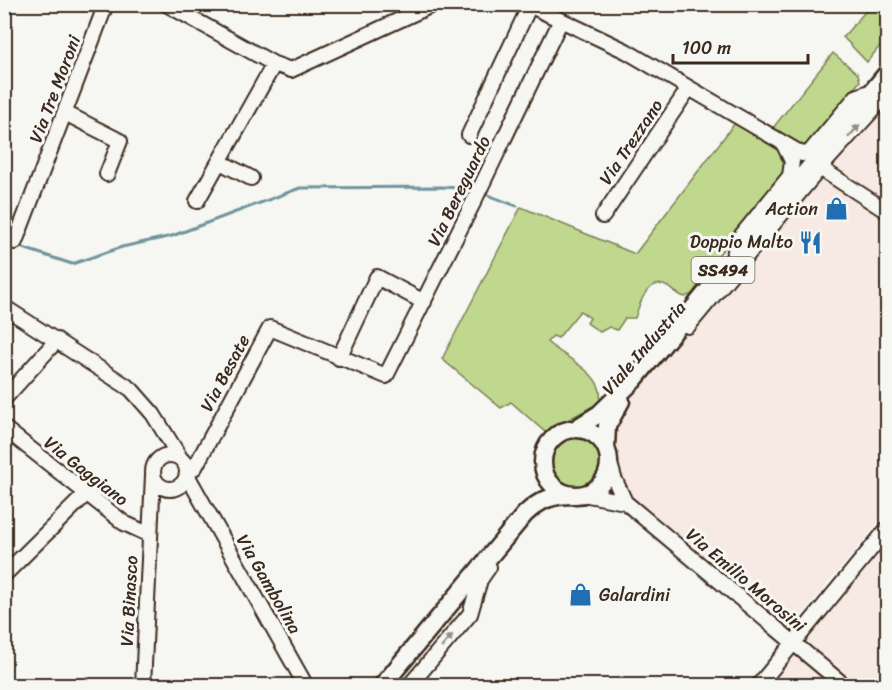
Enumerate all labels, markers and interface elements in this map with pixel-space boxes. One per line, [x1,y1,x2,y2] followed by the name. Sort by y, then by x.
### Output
[673,27,808,65] scale bar
[20,30,91,147] street label: Via Tre Moroni
[682,32,731,64] text: 100 m
[590,92,672,192] street label: Via Trezzano
[847,123,861,138] one-way arrow
[418,130,500,252] street label: Via Bereguardo
[764,193,818,225] place label: Action
[823,196,849,222] shop icon: Action
[690,226,793,258] place label: Doppio Malto
[798,229,824,255] restaurant icon: Doppio Malto
[692,257,754,283] road number: SS494
[594,293,694,403] street label: Viale Industria
[191,328,259,418] street label: Via Besate
[37,427,136,515] street label: Via Gaggiano
[678,519,815,641] street label: Via Emilio Morosini
[227,528,311,640] street label: Via Gambolina
[111,555,147,647] street label: Via Binasco
[599,579,671,611] place label: Galardini
[568,582,594,608] shop icon: Galardini
[440,634,453,649] one-way arrow

